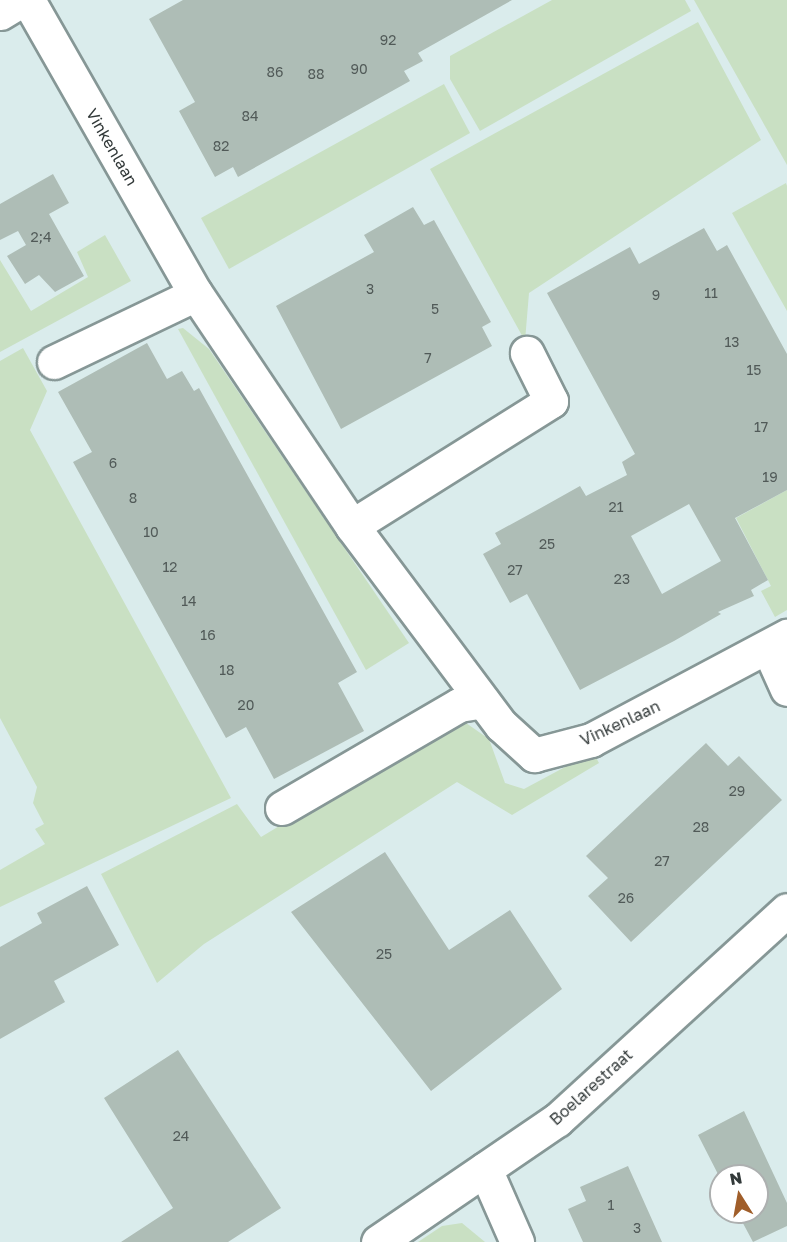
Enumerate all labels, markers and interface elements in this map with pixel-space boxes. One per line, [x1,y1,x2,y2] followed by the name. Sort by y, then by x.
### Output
[380,32,396,48] house number: 92
[350,61,368,77] house number: 90
[266,64,284,80] house number: 86
[307,66,325,82] house number: 88
[82,105,142,189] street label: Vinkenlaan
[241,108,259,124] house number: 84
[213,138,229,154] house number: 82
[31,229,51,245] house number: 2;4
[366,281,374,297] house number: 3
[704,285,718,301] house number: 11
[652,287,660,303] house number: 9
[431,301,439,317] house number: 5
[725,334,739,350] house number: 13
[424,350,432,366] house number: 7
[747,362,761,378] house number: 15
[754,419,768,435] house number: 17
[109,455,117,471] house number: 6
[762,469,778,485] house number: 19
[129,490,137,506] house number: 8
[609,499,623,515] house number: 21
[143,524,159,540] house number: 10
[539,536,555,552] house number: 25
[163,559,177,575] house number: 12
[507,562,523,578] house number: 27
[614,571,630,587] house number: 23
[181,593,197,609] house number: 14
[200,627,216,643] house number: 16
[219,662,235,678] house number: 18
[577,696,663,750] street label: Vinkenlaan
[238,697,254,713] house number: 20
[729,783,745,799] house number: 29
[693,819,709,835] house number: 28
[654,853,670,869] house number: 27
[618,890,634,906] house number: 26
[376,946,392,962] house number: 25
[546,1045,636,1129] street label: Boelarestraat
[173,1128,189,1144] house number: 24
[709,1164,769,1224] north arrow
[728,1167,744,1189] text: N
[608,1197,614,1213] house number: 1
[633,1220,641,1236] house number: 3

